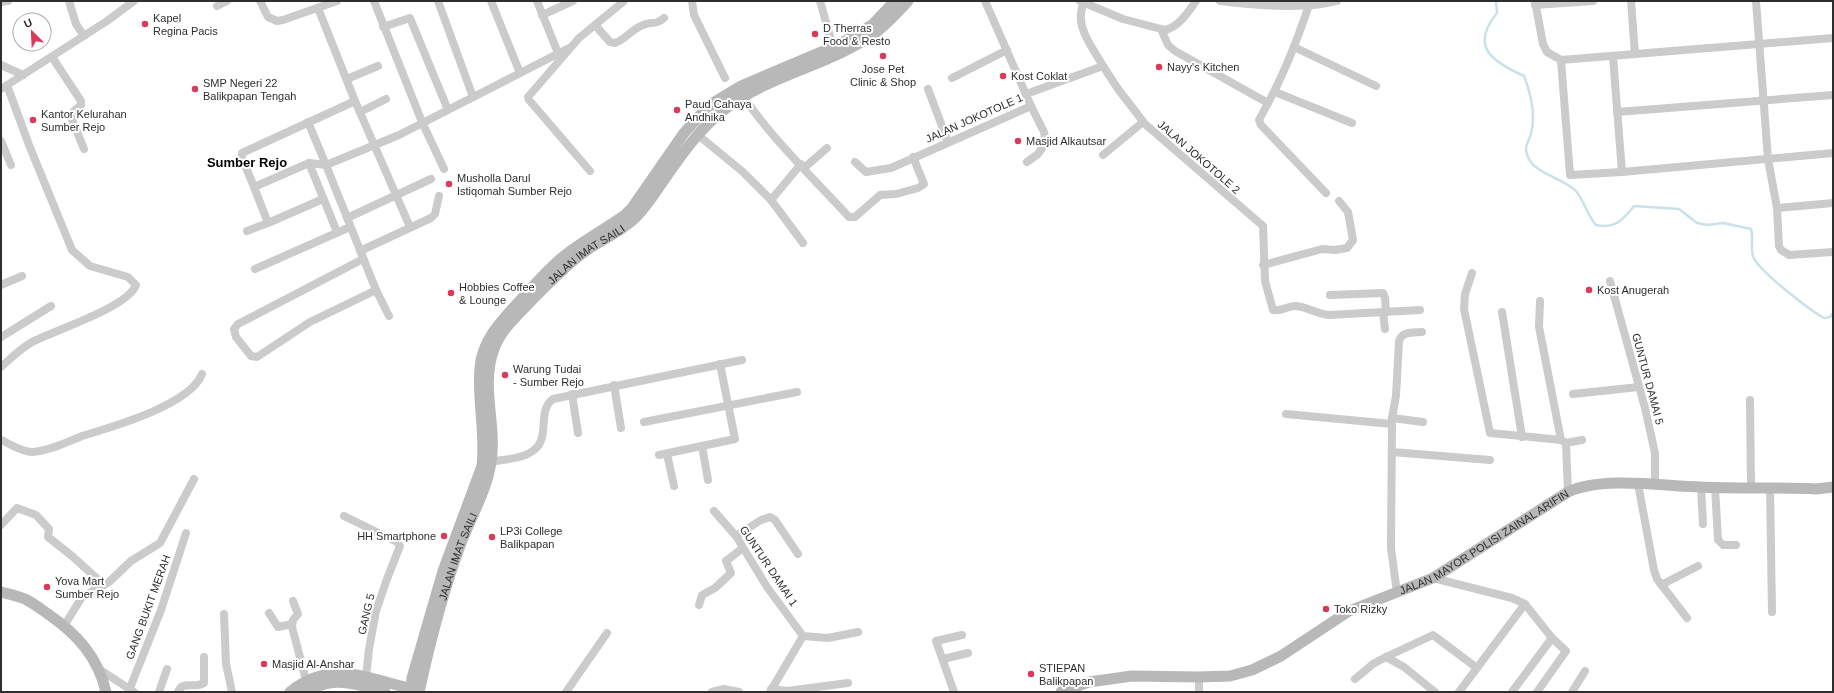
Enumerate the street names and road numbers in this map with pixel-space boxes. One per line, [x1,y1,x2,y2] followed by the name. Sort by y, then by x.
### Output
[924,91,1024,145] street label: JALAN JOKOTOLE 1
[1155,118,1243,196] street label: JALAN JOKOTOLE 2
[545,222,627,287] street label: JALAN IMAT SAILI
[1630,332,1666,426] street label: GUNTUR DAMAI 5
[1398,487,1571,597] street label: JALAN MAYOR POLISI ZAINAL ARIFIN
[436,511,479,602] street label: JALAN IMAT SAILI
[738,524,800,608] street label: GUNTUR DAMAI 1
[123,553,173,661] street label: GANG BUKIT MERAH
[355,592,377,636] street label: GANG 5

